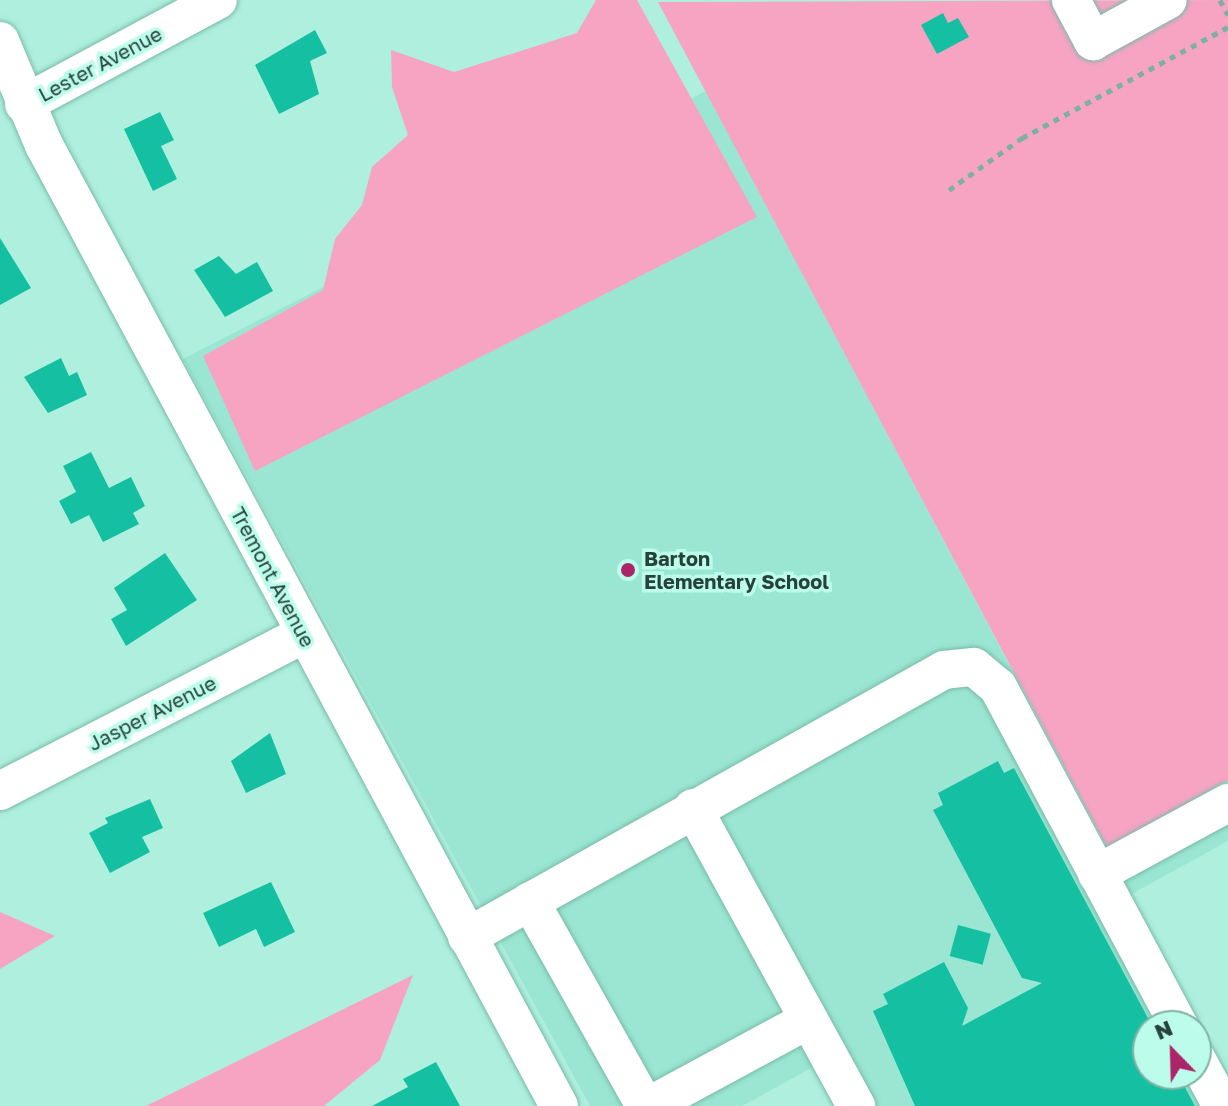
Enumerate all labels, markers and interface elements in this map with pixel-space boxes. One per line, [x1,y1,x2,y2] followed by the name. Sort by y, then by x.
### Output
[34,21,166,107] street label: Lester Avenue
[226,503,320,651] street label: Tremont Avenue
[644,546,829,593] place label: Barton Elementary School
[619,561,637,579] marker: Barton Elementary School
[84,670,220,756] street label: Jasper Avenue
[1132,1010,1212,1090] north arrow
[1150,1014,1176,1045] text: N

